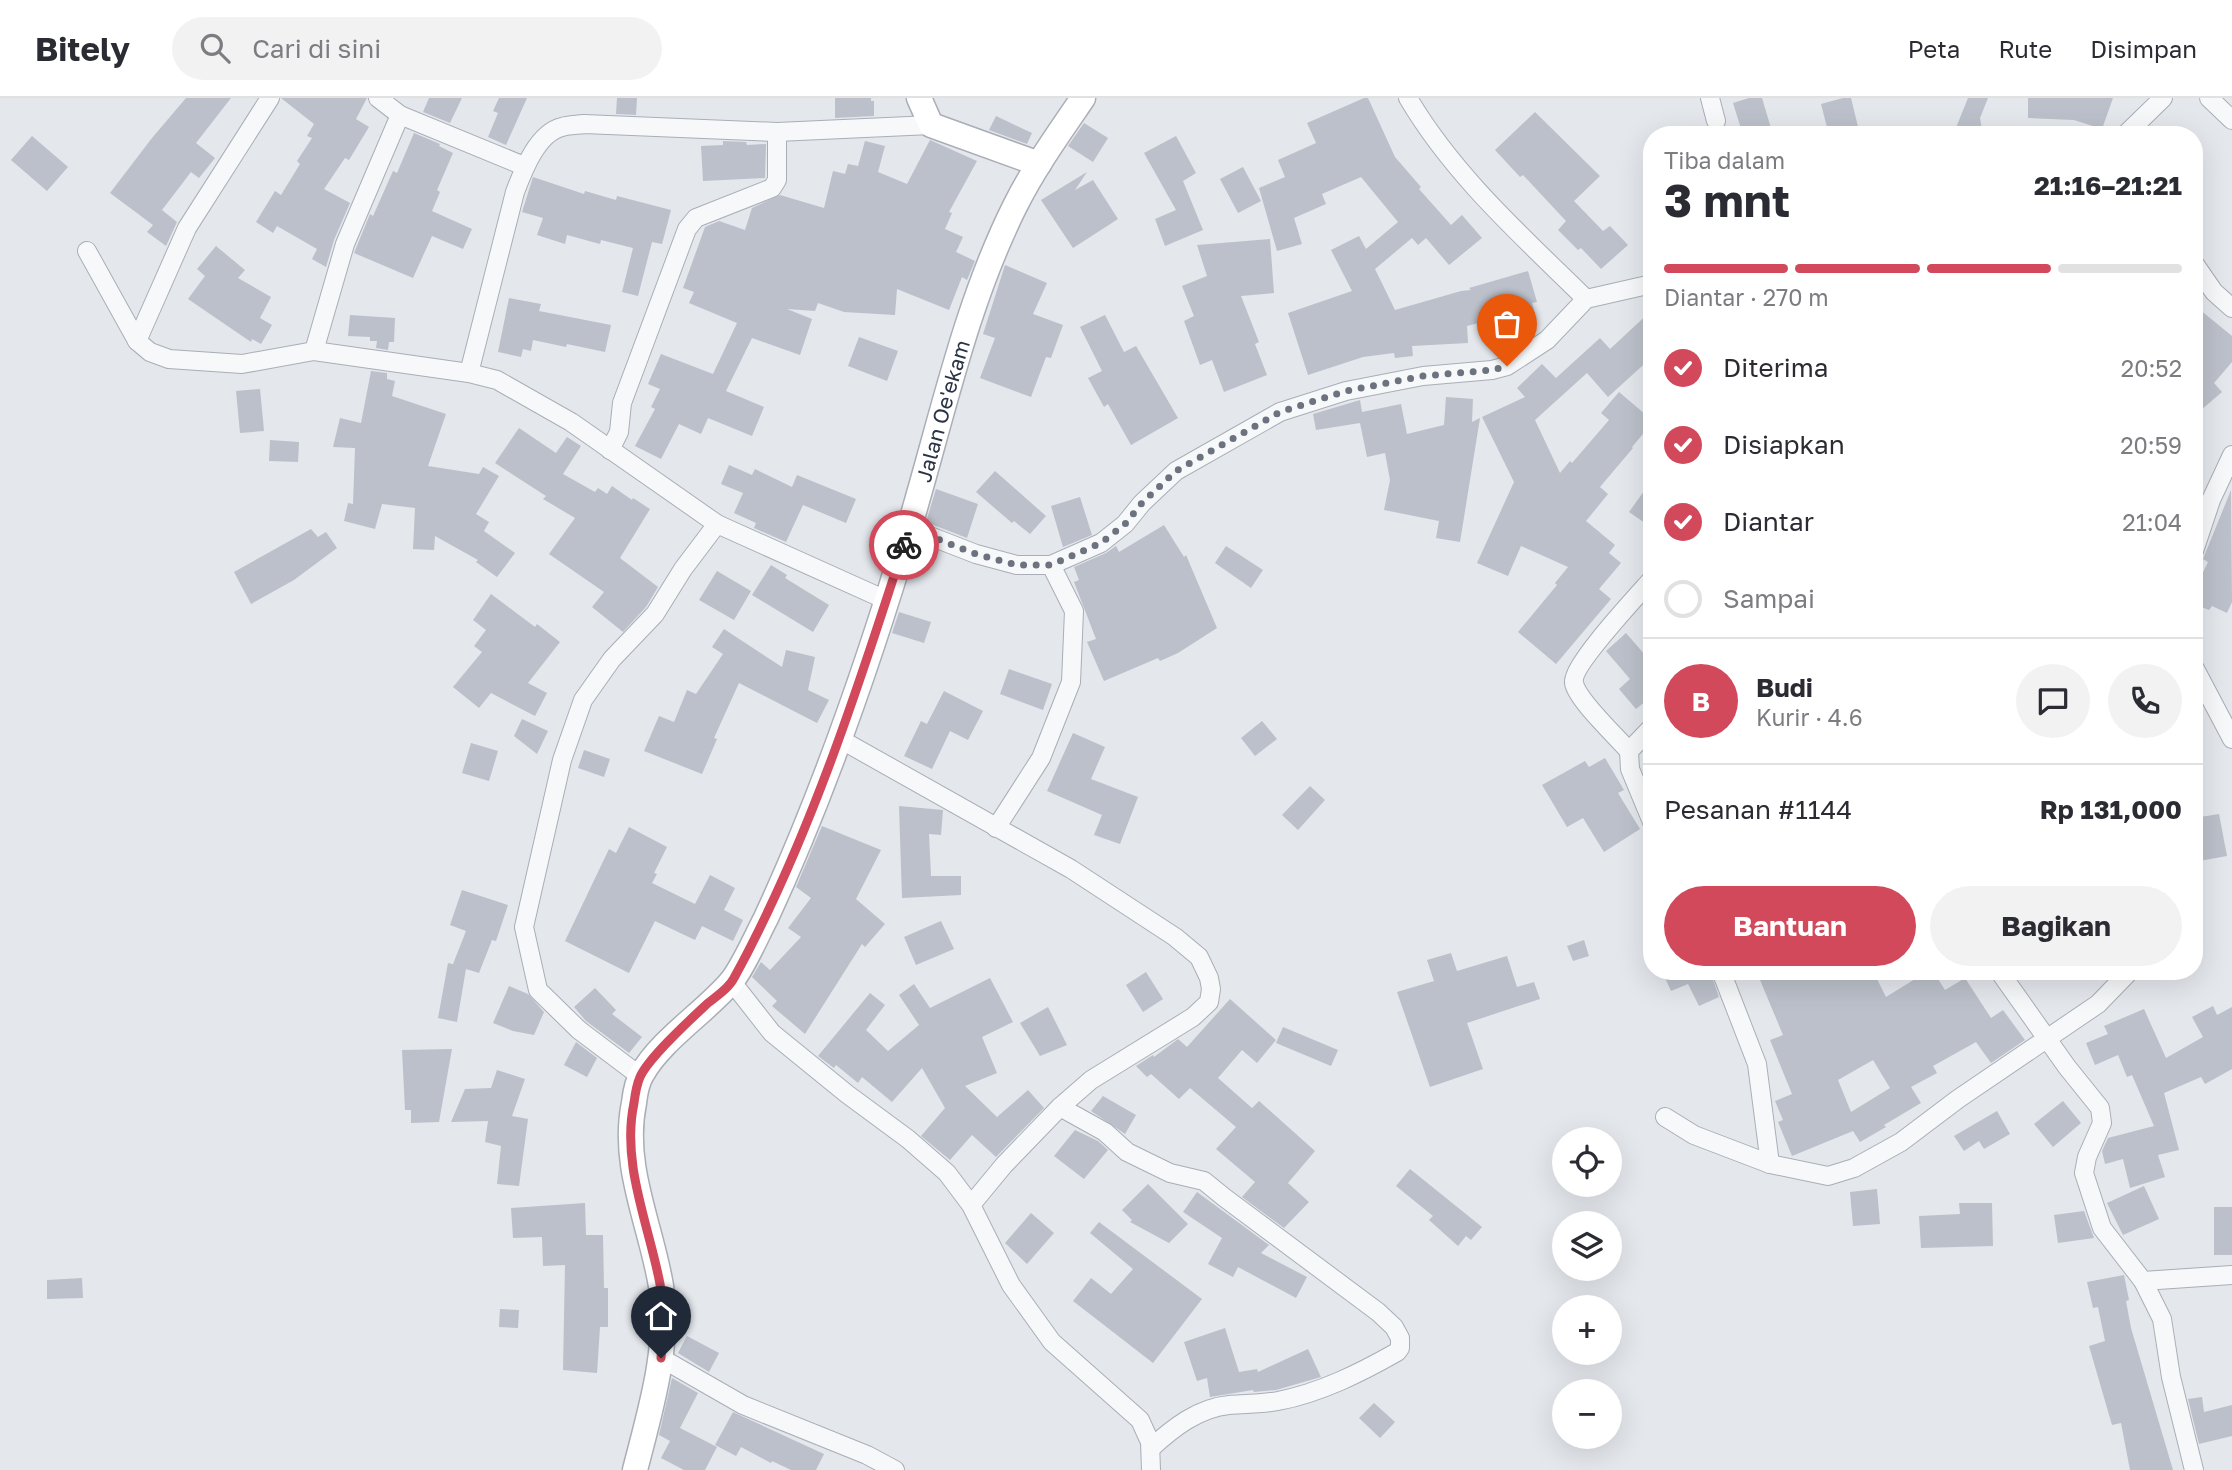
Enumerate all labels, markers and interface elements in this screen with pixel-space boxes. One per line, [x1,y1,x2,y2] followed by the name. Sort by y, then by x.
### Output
[172,17,662,80] search box
[35,29,130,68] text: Bitely
[196,29,234,67] icon: search
[252,33,381,64] text: Cari di sini
[1908,34,1960,63] text: Peta
[1998,34,2052,63] text: Rute
[2090,34,2197,63] text: Disimpan
[1664,146,1785,174] text: Tiba dalam
[2034,170,2182,201] text: 21:16–21:21
[1664,172,1790,227] text: 3 mnt
[1664,283,1829,311] text: Diantar · 270 m
[1477,294,1537,366] pin
[1488,305,1526,343] icon: bag
[910,337,975,485] street label: Jalan Oe'ekam
[1664,349,1702,387] icon: check
[1723,352,1828,383] text: Diterima
[2121,354,2182,382] text: 20:52
[1664,426,1702,464] icon: check
[1723,429,1845,460] text: Disiapkan
[2120,431,2182,459] text: 20:59
[1664,503,1702,541] icon: check
[1723,506,1814,537] text: Diantar
[2122,508,2182,536] text: 21:04
[869,510,939,580] courier
[885,526,923,564] icon: bike
[1723,583,1815,614] text: Sampai
[2016,664,2090,738] button: chat
[2108,664,2182,738] button: phone
[1756,672,1813,703] text: Budi
[1692,686,1710,717] text: B
[1756,703,1863,731] text: Kurir · 4.6
[1664,794,1852,825] text: Pesanan #1144
[2040,794,2182,825] text: Rp 131,000
[1664,886,1916,966] button: Bantuan
[1930,886,2182,966] button: Bagikan
[1552,1127,1622,1449] map controls
[1552,1127,1622,1197] button: locate
[1552,1211,1622,1281] button: layers
[631,1286,691,1358] pin
[1552,1295,1622,1365] button: +
[642,1297,680,1335] icon: home
[1552,1379,1622,1449] button: −

